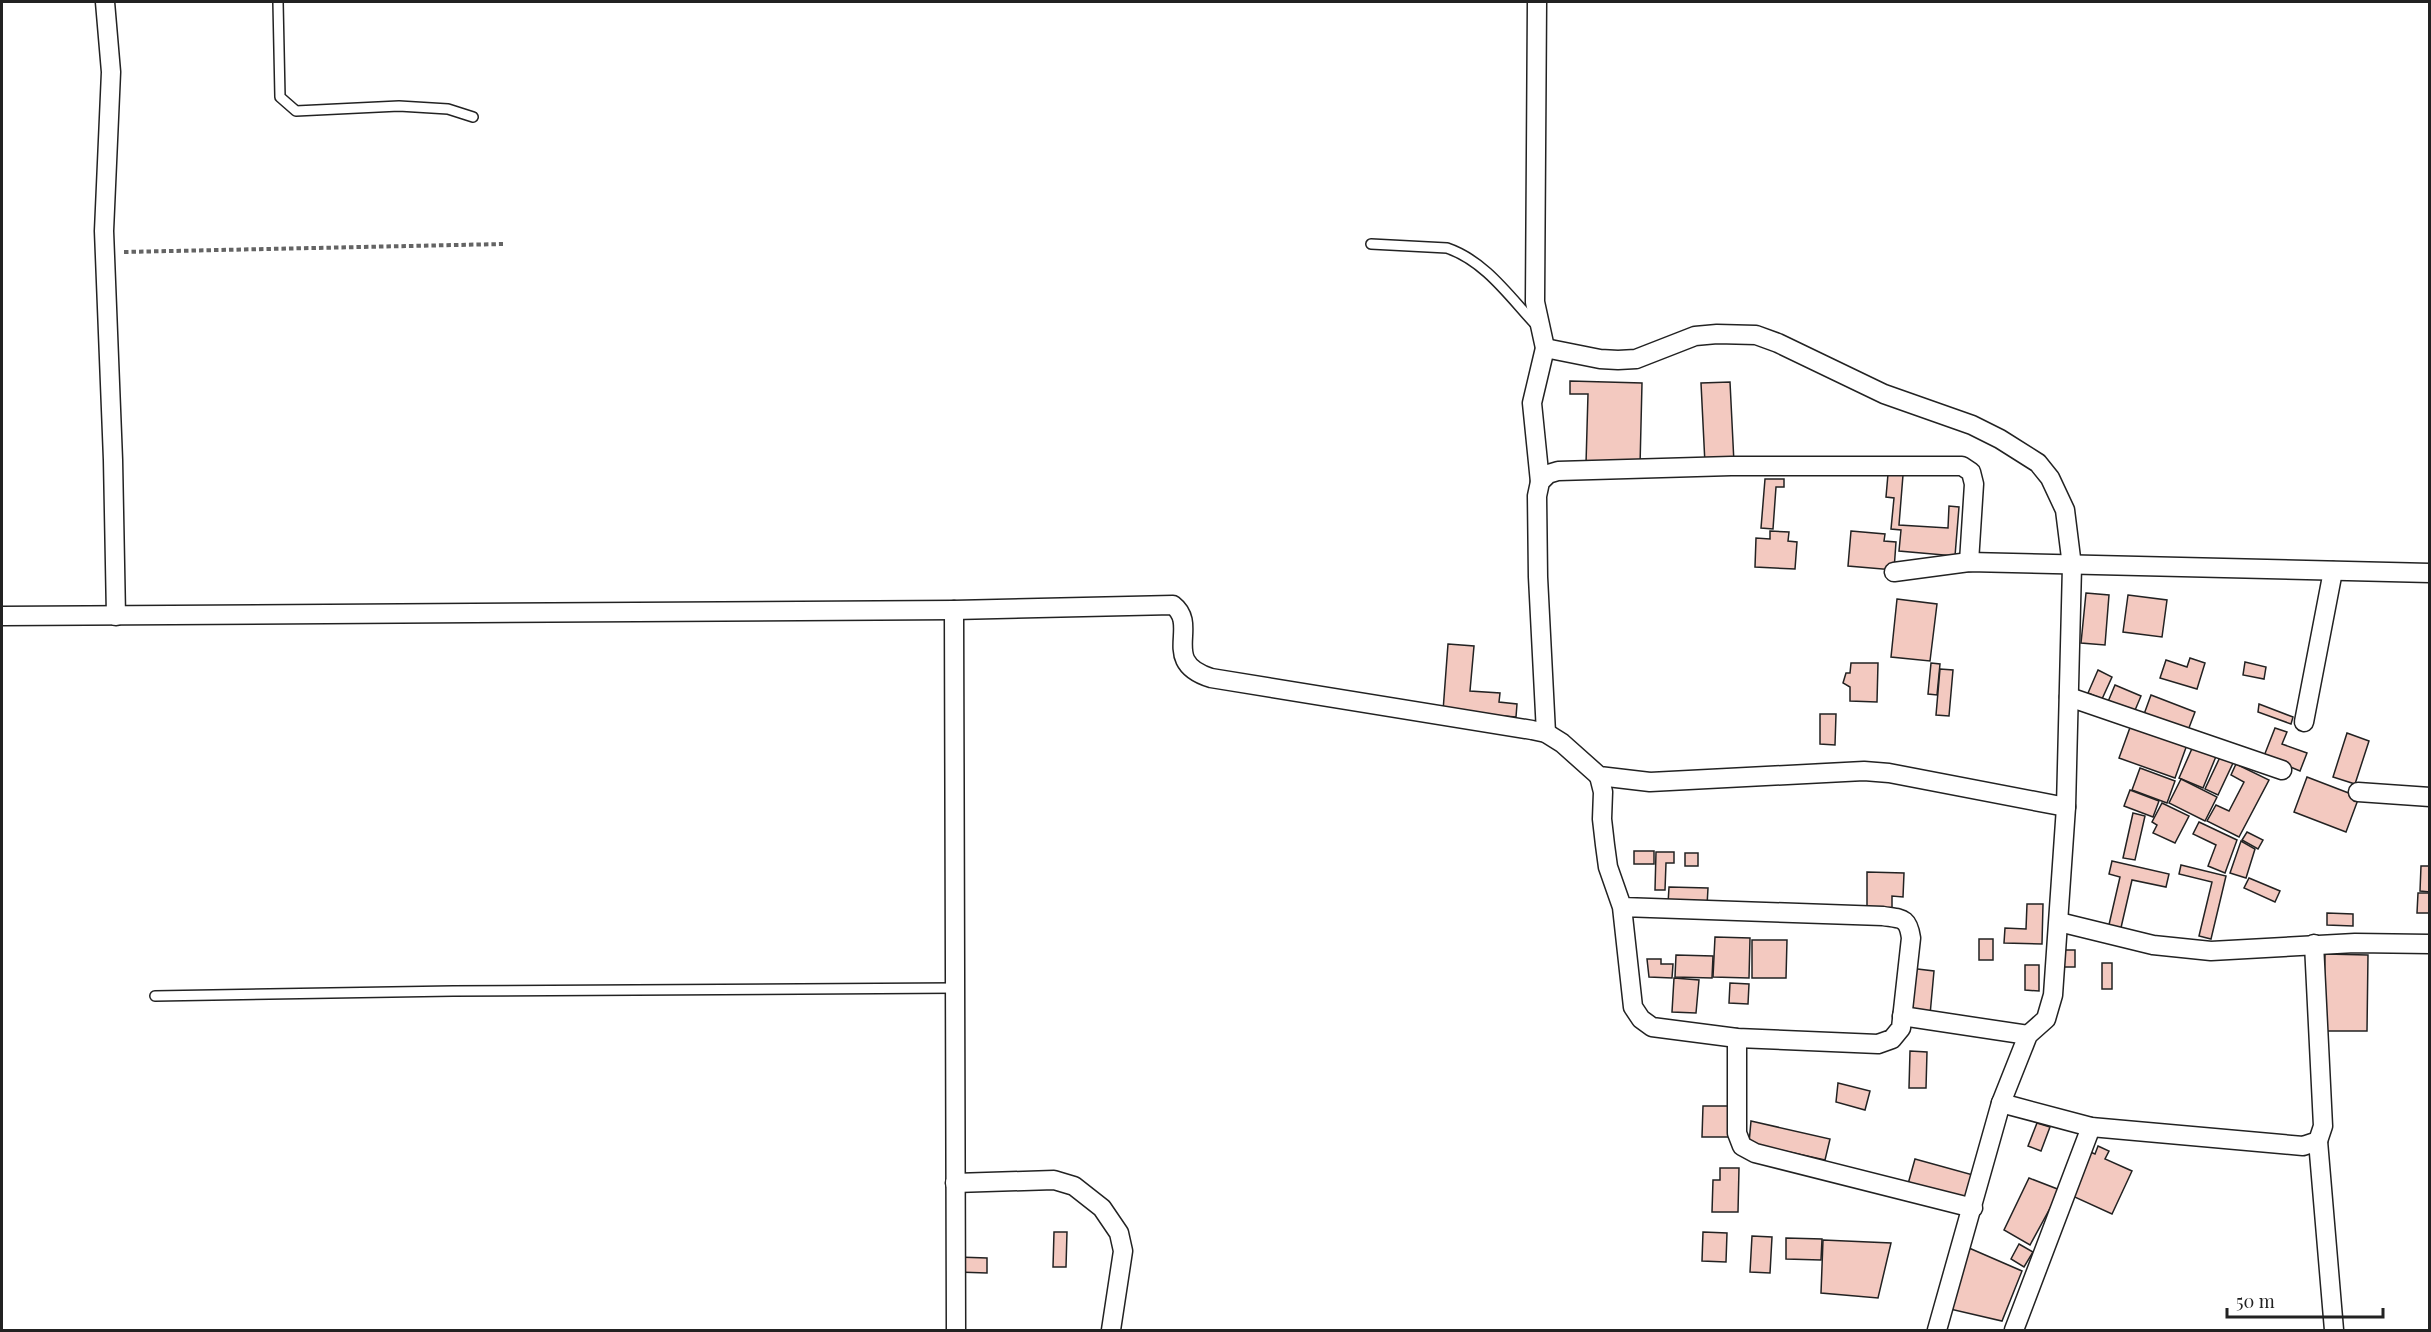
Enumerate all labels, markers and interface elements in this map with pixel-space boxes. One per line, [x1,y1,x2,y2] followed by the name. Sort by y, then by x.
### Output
[2227,1281,2383,1319] scale bar
[2236,1289,2275,1313] text: 50 m

